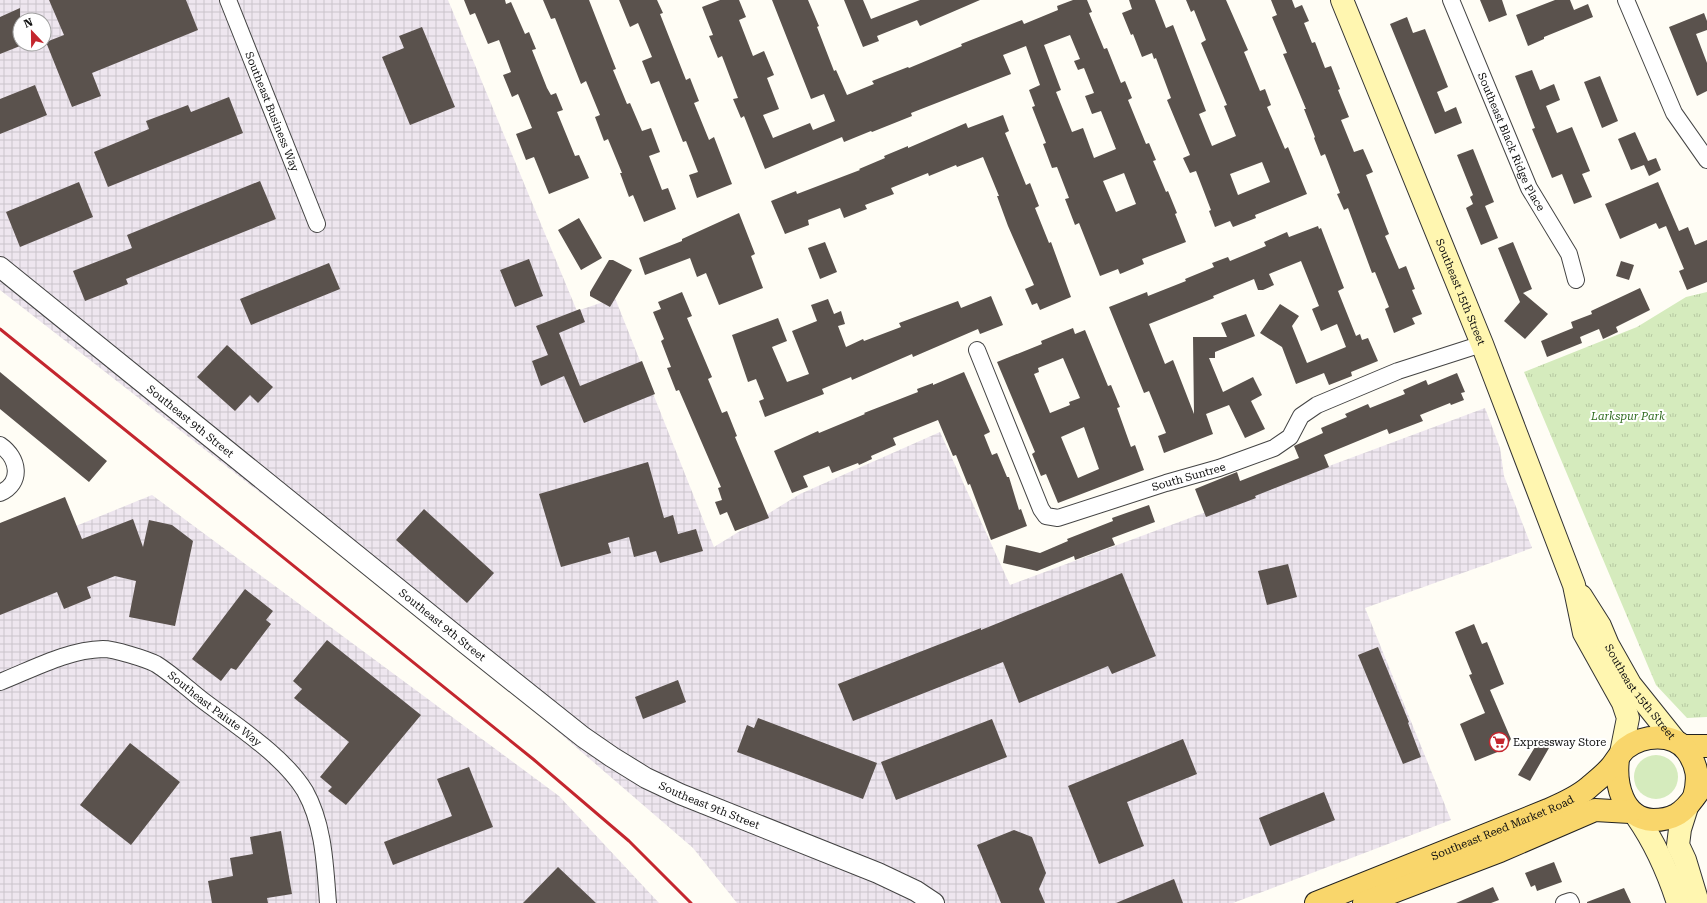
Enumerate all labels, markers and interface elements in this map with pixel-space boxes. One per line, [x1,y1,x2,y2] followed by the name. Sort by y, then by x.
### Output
[12,12,52,52] north arrow
[22,15,35,31] text: N
[243,50,302,174] street label: Southeast Business Way
[1475,70,1548,213] street label: Southeast Black Ridge Place
[1433,237,1488,347] street label: Southeast 15th Street
[145,382,237,460] street label: Southeast 9th Street
[1590,410,1665,423] park label: Larkspur Park
[1150,460,1227,494] street label: South Suntree
[396,586,489,664] street label: Southeast 9th Street
[1602,642,1678,742] street label: Southeast 15th Street
[166,668,265,749] street label: Southeast Paiute Way
[1488,731,1510,753] supermarket icon: Expressway Store
[1513,736,1606,749] place label: Expressway Store
[657,779,762,832] street label: Southeast 9th Street
[1429,793,1576,863] street label: Southeast Reed Market Road

